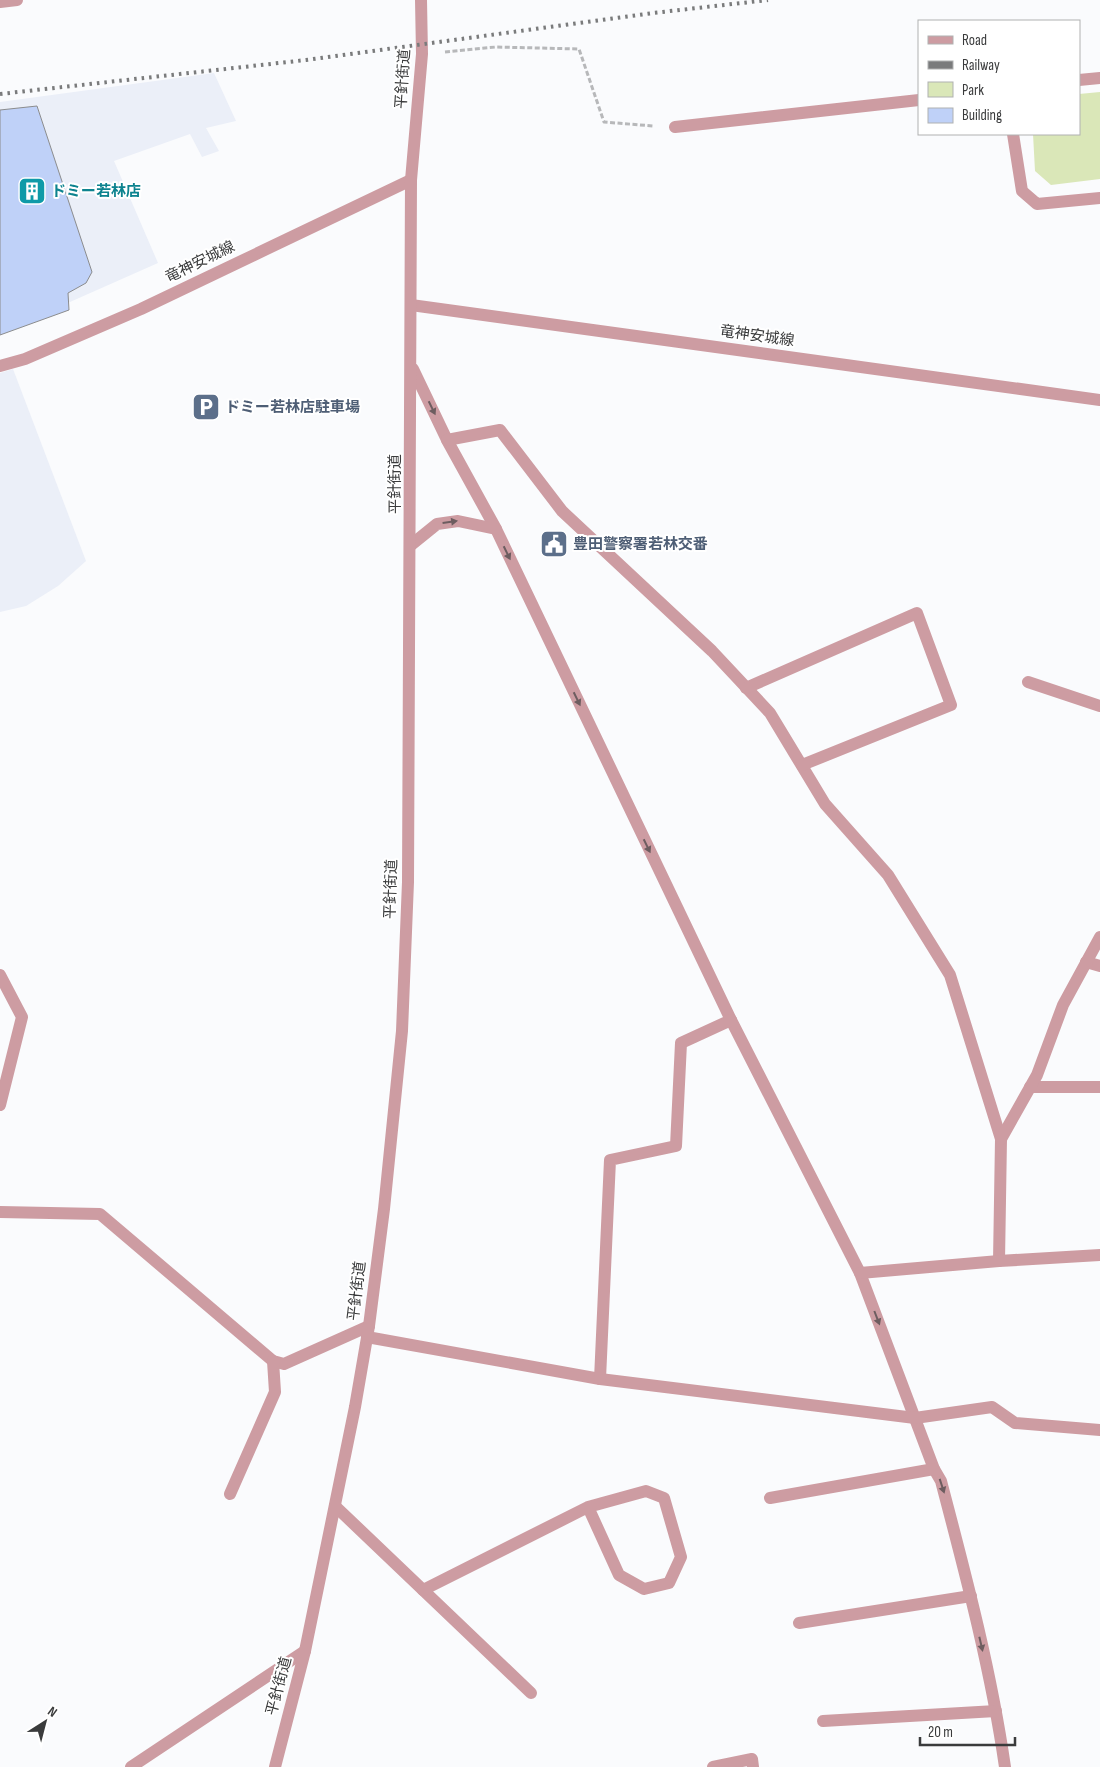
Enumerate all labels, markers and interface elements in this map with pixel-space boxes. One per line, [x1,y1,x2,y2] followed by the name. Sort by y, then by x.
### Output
[918,20,1080,135] legend
[962,31,987,50] text: Road
[391,48,415,110] street label: 平針街道
[962,56,1000,75] text: Railway
[962,81,984,100] text: Park
[962,106,1002,125] text: Building
[17,176,47,206] building icon: ドミー若林店
[51,182,141,201] place label: ドミー若林店
[162,237,238,287] street label: 竜神安城線
[719,321,795,351] street label: 竜神安城線
[191,392,221,422] parking icon: ドミー若林店駐車場
[225,398,360,417] place label: ドミー若林店駐車場
[428,401,436,416] one-way arrow
[386,454,405,514] street label: 平針街道
[442,518,458,526] one-way arrow
[539,529,569,559] public building icon: 豊田警察署若林交番
[573,535,708,554] place label: 豊田警察署若林交番
[503,546,511,560] one-way arrow
[573,692,581,706] one-way arrow
[644,839,652,853] one-way arrow
[380,859,402,919] street label: 平針街道
[344,1260,370,1322] street label: 平針街道
[874,1311,881,1326] one-way arrow
[938,1479,946,1494] one-way arrow
[977,1636,985,1651] one-way arrow
[262,1655,296,1717] street label: 平針街道
[20,1697,70,1747] north arrow
[44,1703,60,1721] text: N
[920,1714,1015,1746] scale bar
[928,1723,953,1742] text: 20 m

